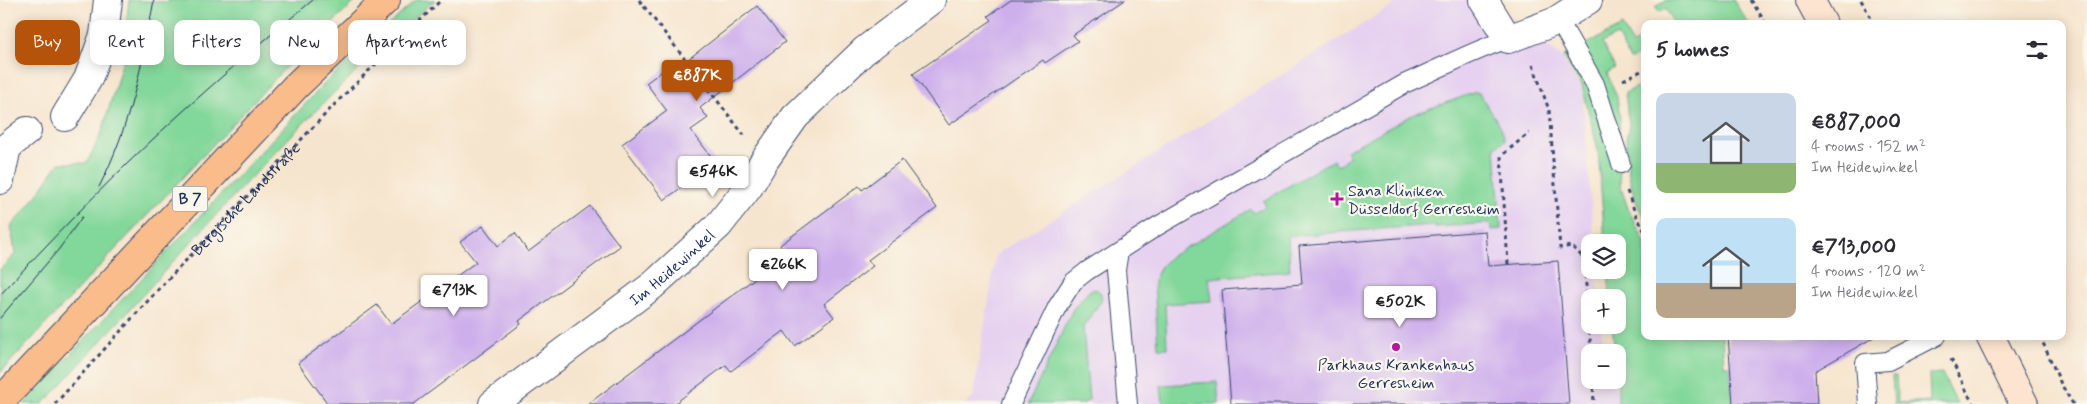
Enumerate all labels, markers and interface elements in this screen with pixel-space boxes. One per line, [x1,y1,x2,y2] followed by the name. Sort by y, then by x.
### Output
[15,20,80,65] chip: Buy
[90,20,164,65] chip: Rent
[174,20,260,65] chip: Filters
[270,20,338,65] chip: New
[348,20,466,65] chip: Apartment
[1656,36,1729,64] text: 5 homes
[2023,36,2051,64] icon: filters
[662,59,732,102] pin: €887K
[673,65,721,86] text: €887K
[1811,108,1901,136] text: €887,000
[1696,113,1756,173] icon: home
[1811,136,1926,157] text: 4 rooms · 152 m²
[187,138,305,261] street label: Bergische Landstraße
[678,156,748,198] pin: €546K
[1811,157,1918,178] text: Im Heidewinkel
[689,161,737,182] text: €546K
[1348,181,1500,220] place label: Sana Kliniken Düsseldorf Gerresheim
[172,186,208,212] road number: B 7
[1330,192,1344,206] marker: Sana Kliniken Düsseldorf Gerresheim
[625,225,720,311] street label: Im Heidewinkel
[1811,233,1896,261] text: €713,000
[1581,234,1626,389] map controls
[1581,234,1626,279] button: layers
[1696,238,1756,298] icon: home
[748,248,818,291] pin: €266K
[760,254,806,275] text: €266K
[1811,261,1926,282] text: 4 rooms · 120 m²
[419,274,489,317] pin: €713K
[432,280,476,301] text: €713K
[1811,282,1918,303] text: Im Heidewinkel
[1365,286,1435,328] pin: €502K
[1581,289,1626,334] button: +
[1375,291,1425,312] text: €502K
[1390,341,1402,353] marker: Parkhaus Krankenhaus Gerresheim
[1581,344,1626,389] button: −
[1318,355,1474,394] place label: Parkhaus Krankenhaus Gerresheim

